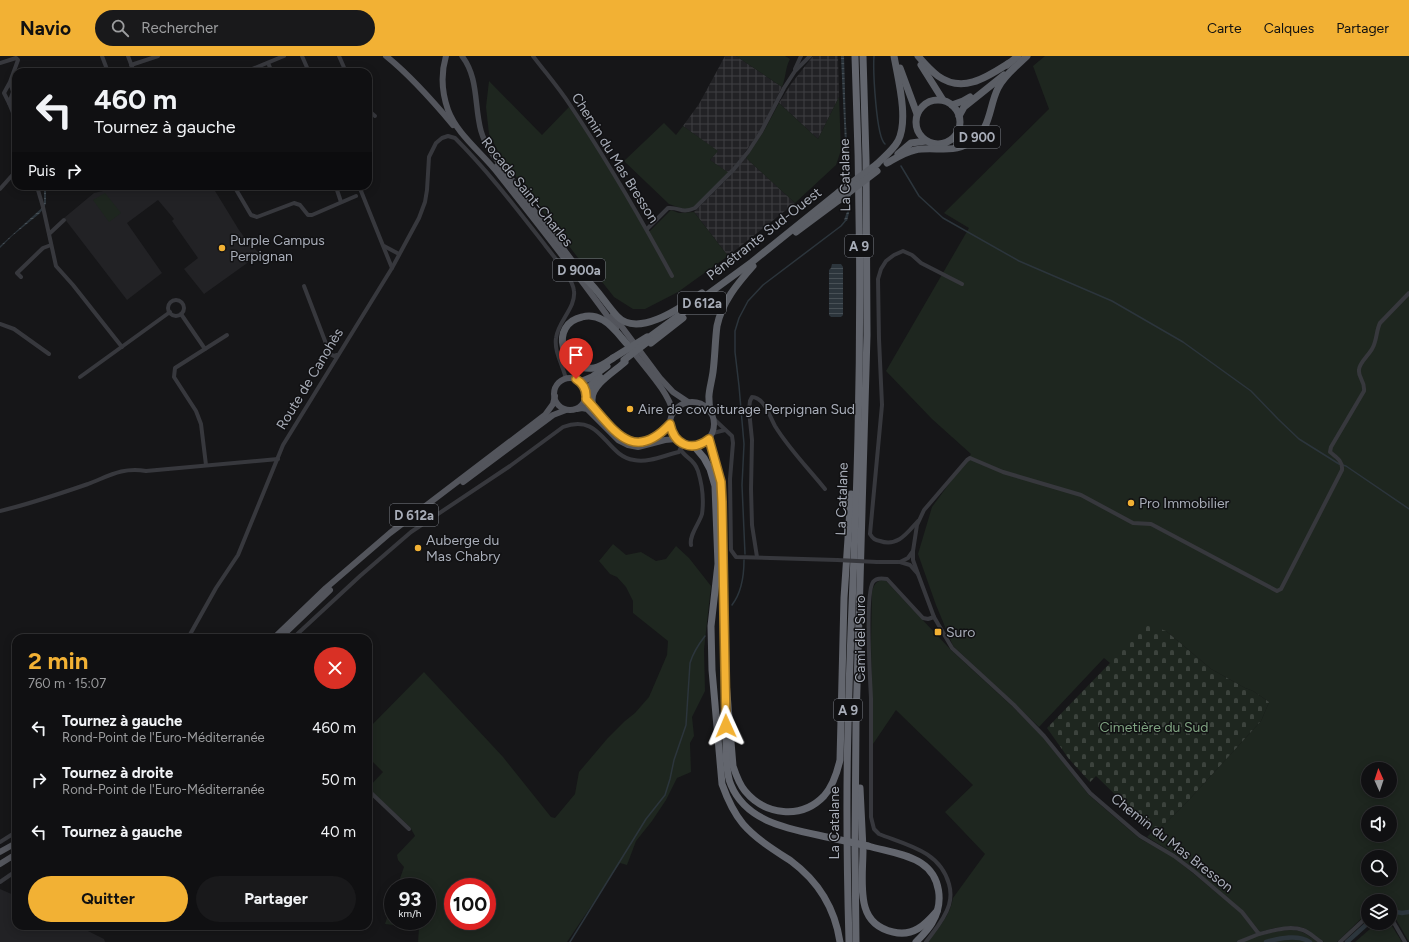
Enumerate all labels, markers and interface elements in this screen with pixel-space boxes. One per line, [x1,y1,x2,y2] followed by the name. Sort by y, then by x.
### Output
[95,10,375,46] search box
[20,17,71,40] text: Navio
[109,17,131,39] icon: search
[141,19,218,37] text: Rechercher
[1207,20,1242,37] text: Carte
[1264,20,1314,37] text: Calques
[1336,20,1389,37] text: Partager
[94,82,177,116] text: 460 m
[28,84,80,136] icon: left
[568,90,662,226] street label: Chemin du Mas Bresson
[94,116,236,138] text: Tournez à gauche
[954,126,1000,148] road number: D 900
[478,134,576,250] street label: Rocade Saint-Charles
[836,138,854,212] street label: La Catalane
[63,160,85,182] icon: right
[28,162,55,180] text: Puis
[703,184,825,284] street label: Pénétrante Sud-Ouest
[230,232,325,265] place label: Purple Campus Perpignan
[845,235,873,257] road number: A 9
[217,243,227,253] marker: Purple Campus Perpignan
[553,259,605,281] road number: D 900a
[678,292,726,314] road number: D 612a
[273,325,347,433] street label: Route de Canohès
[559,338,593,379] pin
[565,344,587,366] icon: arrive
[638,401,855,418] place label: Aire de covoiturage Perpignan Sud
[625,404,635,414] marker: Aire de covoiturage Perpignan Sud
[832,462,852,536] street label: La Catalane
[1139,495,1230,512] place label: Pro Immobilier
[1126,498,1136,508] marker: Pro Immobilier
[390,504,438,526] road number: D 612a
[426,532,501,565] place label: Auberge du Mas Chabry
[413,543,423,553] marker: Auberge du Mas Chabry
[852,595,869,683] street label: Cami del Suro
[946,624,975,641] place label: Suro
[933,627,943,637] marker: Suro
[28,646,88,675] text: 2 min
[314,647,356,689] button: close
[28,676,106,691] text: 760 m · 15:07
[834,699,862,721] road number: A 9
[705,705,747,747] position arrow
[62,712,182,730] text: Tournez à gauche
[28,717,50,739] icon: left
[312,719,356,737] text: 460 m
[1099,719,1209,736] park label: Cimetière du Sud
[62,730,265,745] text: Rond-Point de l'Euro-Méditerranée
[1361,762,1397,798] north arrow
[1361,762,1397,930] map controls
[62,764,173,782] text: Tournez à droite
[28,769,50,791] icon: right
[321,771,356,789] text: 50 m
[62,782,265,797] text: Rond-Point de l'Euro-Méditerranée
[826,786,843,860] street label: La Catalane
[1108,790,1237,896] street label: Chemin du Mas Bresson
[1361,806,1397,842] button: sound
[28,821,50,843] icon: left
[62,823,182,841] text: Tournez à gauche
[321,823,356,841] text: 40 m
[1361,850,1397,886] button: search
[28,876,188,922] button: Quitter
[196,876,356,922] button: Partager
[444,878,496,930] speed limit sign: 100
[399,887,421,911] text: 93
[1361,894,1397,930] button: layers
[399,907,421,920] text: km/h

